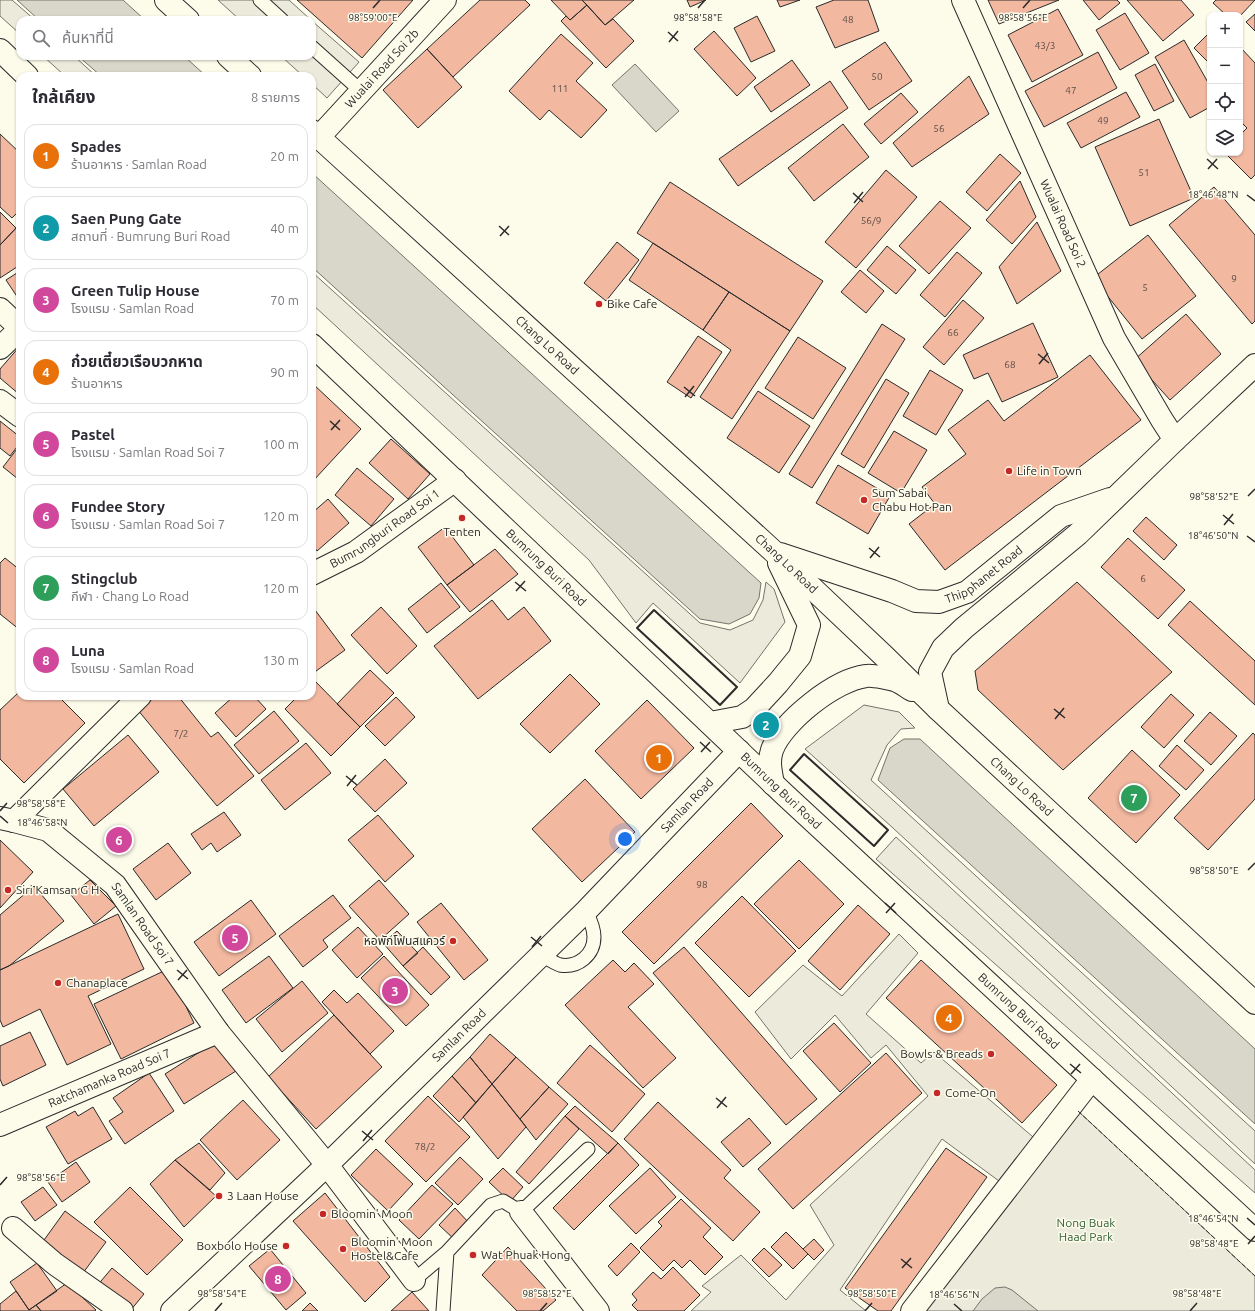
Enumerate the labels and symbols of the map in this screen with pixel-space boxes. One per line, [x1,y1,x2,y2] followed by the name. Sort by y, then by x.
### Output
[348,12,398,23] text: 98°59'00"E
[673,12,723,23] text: 98°58'58"E
[998,12,1048,23] text: 98°58'56"E
[842,14,854,25] house number: 48
[342,26,421,110] street label: Wualai Road Soi 2b
[1035,40,1055,51] house number: 43/3
[871,71,883,82] house number: 50
[552,83,568,94] house number: 111
[1065,85,1077,96] house number: 47
[1097,115,1109,126] house number: 49
[933,123,945,134] house number: 56
[1138,167,1150,178] house number: 51
[1038,177,1089,270] street label: Wualai Road Soi 2
[1188,189,1238,200] text: 18°46'48"N
[861,215,881,226] house number: 56/9
[1231,273,1237,284] house number: 9
[1142,282,1148,293] house number: 5
[607,297,657,310] place label: Bike Cafe
[594,299,604,309] marker: Bike Cafe
[513,313,582,377] street label: Chang Lo Road
[947,327,959,338] house number: 66
[1004,359,1016,370] house number: 68
[1017,464,1082,477] place label: Life in Town
[1004,466,1014,476] marker: Life in Town
[327,486,442,570] street label: Bumrungburi Road Soi 1
[872,486,952,513] place label: Sum Sabai Chabu Hot Pan
[1189,491,1239,502] text: 98°58'52"E
[859,495,869,505] marker: Sum Sabai Chabu Hot Pan
[457,513,467,523] marker: Tenten
[443,525,481,538] place label: Tenten
[504,526,589,608] street label: Bumrung Buri Road
[1188,530,1238,541] text: 18°46'50"N
[753,531,820,596] street label: Chang Lo Road
[943,543,1025,605] street label: Thipphanet Road
[1140,573,1146,584] house number: 6
[753,710,779,740] pin: 2
[174,728,188,739] house number: 7/2
[646,743,672,773] pin: 1
[739,750,824,831] street label: Bumrung Buri Road
[988,754,1056,818] street label: Chang Lo Road
[658,775,715,835] street label: Samlan Road
[1121,783,1147,813] pin: 7
[16,798,66,809] text: 98°58'58"E
[17,817,67,828] text: 18°46'58"N
[106,825,132,855] pin: 6
[615,829,635,849] your location
[1189,865,1239,876] text: 98°58'50"E
[696,879,708,890] house number: 98
[109,880,176,968] street label: Samlan Road Soi 7
[16,883,99,896] place label: Siri Kamsan G H
[3,885,13,895] marker: Siri Kamsan G H
[222,923,248,953] pin: 5
[364,934,446,947] place label: หอพักโฟนสแควร์
[448,936,458,946] marker: หอพักโฟนสแควร์
[976,970,1062,1051] street label: Bumrung Buri Road
[66,976,128,989] place label: Chanaplace
[382,976,408,1006] pin: 3
[53,978,63,988] marker: Chanaplace
[936,1003,962,1033] pin: 4
[429,1006,488,1064] street label: Samlan Road
[46,1046,172,1110] street label: Ratchamanka Road Soi 7
[900,1047,983,1060] place label: Bowls & Breads
[986,1049,996,1059] marker: Bowls & Breads
[945,1086,996,1099] place label: Come-On
[932,1088,942,1098] marker: Come-On
[415,1141,435,1152] house number: 78/2
[16,1172,66,1183] text: 98°58'56"E
[227,1189,299,1202] place label: 3 Laan House
[214,1191,224,1201] marker: 3 Laan House
[331,1207,413,1220] place label: Bloomin' Moon
[318,1209,328,1219] marker: Bloomin' Moon
[1188,1213,1238,1224] text: 18°46'54"N
[1057,1216,1115,1243] park label: Nong Buak Haad Park
[351,1235,433,1262] place label: Bloomin' Moon Hostel&Cafe
[1189,1238,1239,1249] text: 98°58'48"E
[196,1239,278,1252] place label: Boxbolo House
[281,1241,291,1251] marker: Boxbolo House
[338,1244,348,1254] marker: Bloomin' Moon Hostel&Cafe
[481,1248,571,1261] place label: Wat Phuak Hong
[468,1250,478,1260] marker: Wat Phuak Hong
[265,1264,291,1294] pin: 8
[197,1288,247,1299] text: 98°58'54"E
[522,1288,572,1299] text: 98°58'52"E
[847,1288,897,1299] text: 98°58'50"E
[1172,1288,1222,1299] text: 98°58'48"E
[929,1289,979,1300] text: 18°46'56"N

